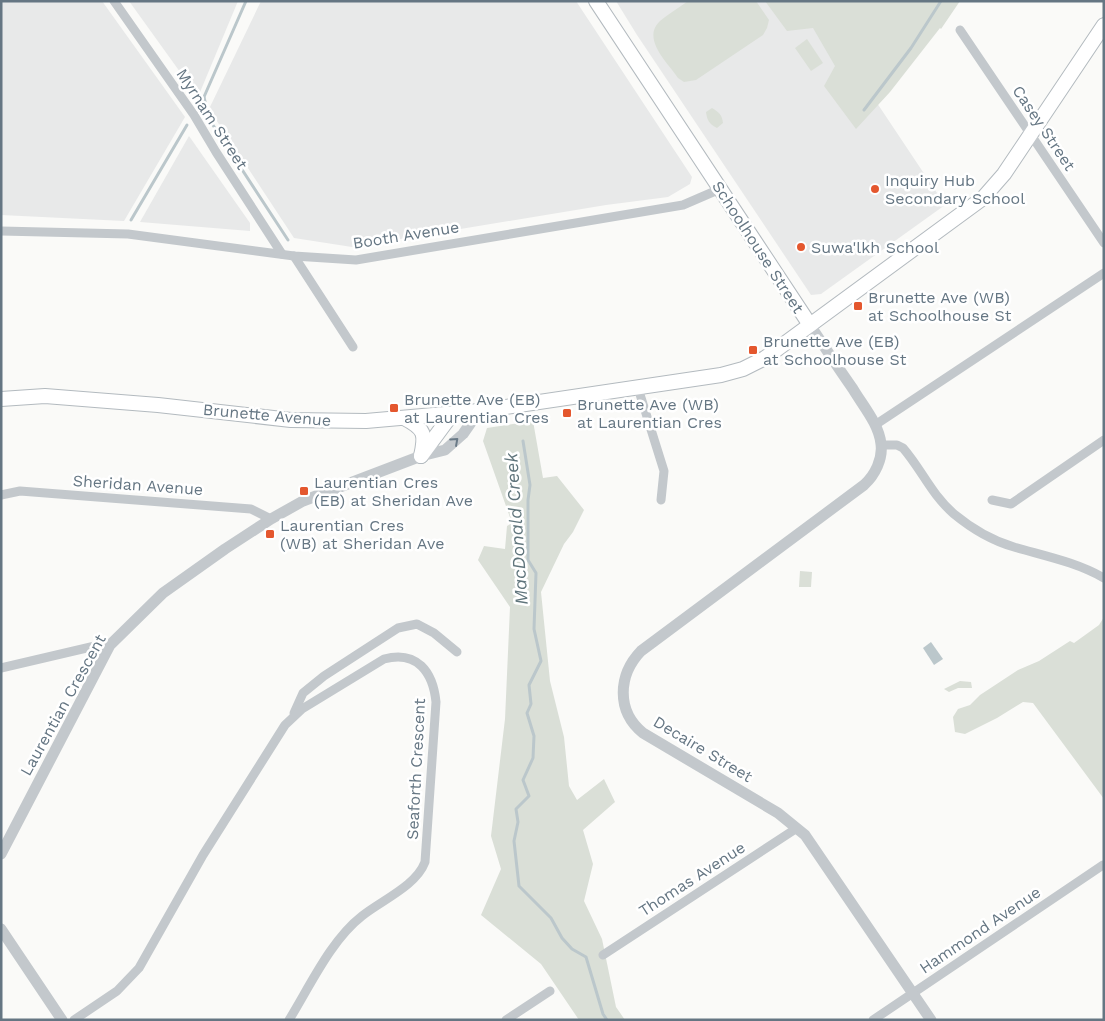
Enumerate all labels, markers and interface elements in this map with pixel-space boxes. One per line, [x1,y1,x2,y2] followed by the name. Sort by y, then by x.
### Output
[172,65,252,173] street label: Myrnam Street
[1009,82,1080,175] street label: Casey Street
[885,171,1025,208] place label: Inquiry Hub Secondary School
[708,177,808,317] street label: Schoolhouse Street
[869,183,881,195] marker: Inquiry Hub Secondary School
[351,217,461,253] street label: Booth Avenue
[811,238,939,257] place label: Suwa'lkh School
[795,241,807,253] marker: Suwa'lkh School
[868,288,1012,325] place label: Brunette Ave (WB) at Schoolhouse St
[852,300,864,312] marker: Brunette Ave (WB) at Schoolhouse St
[763,332,907,369] place label: Brunette Ave (EB) at Schoolhouse St
[747,344,759,356] marker: Brunette Ave (EB) at Schoolhouse St
[404,390,549,427] place label: Brunette Ave (EB) at Laurentian Cres
[577,395,722,432] place label: Brunette Ave (WB) at Laurentian Cres
[202,400,332,430] street label: Brunette Avenue
[388,402,400,414] marker: Brunette Ave (EB) at Laurentian Cres
[561,407,573,419] marker: Brunette Ave (WB) at Laurentian Cres
[450,438,459,447] one-way arrow
[500,451,532,606] water label: MacDonald Creek
[72,471,204,499] street label: Sheridan Avenue
[314,473,473,510] place label: Laurentian Cres (EB) at Sheridan Ave
[298,485,310,497] marker: Laurentian Cres (EB) at Sheridan Ave
[280,516,444,553] place label: Laurentian Cres (WB) at Sheridan Ave
[264,528,276,540] marker: Laurentian Cres (WB) at Sheridan Ave
[16,631,110,779] street label: Laurentian Crescent
[403,697,429,840] street label: Seaforth Crescent
[650,712,756,786] street label: Decaire Street
[635,838,749,920] street label: Thomas Avenue
[916,882,1044,978] street label: Hammond Avenue

